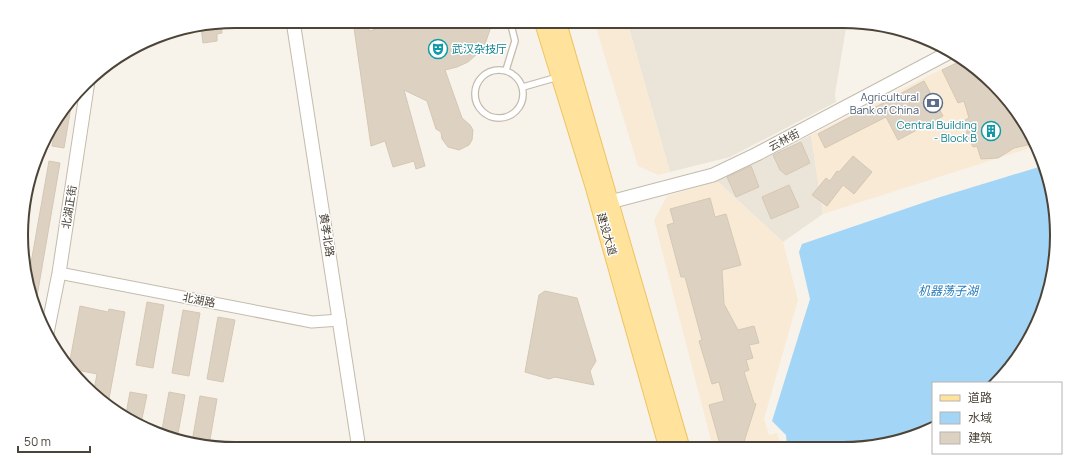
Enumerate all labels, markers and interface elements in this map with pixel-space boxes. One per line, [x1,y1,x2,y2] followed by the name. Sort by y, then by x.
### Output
[427,38,449,60] theatre icon: 武汉杂技厅
[452,41,507,56] place label: 武汉杂技厅
[850,89,919,117] place label: Agricultural Bank of China
[922,92,944,114] bank icon: Agricultural Bank of China
[897,117,977,145] place label: Central Building - Block B
[980,120,1002,142] building icon: Central Building - Block B
[766,125,802,154] street label: 云林街
[58,184,79,230] street label: 北湖正街
[594,211,621,257] street label: 建设大道
[317,212,338,258] street label: 黄孝北路
[918,282,980,299] water label: 机器荡子湖
[181,289,217,310] street label: 北湖路
[932,382,1062,454] legend
[968,389,992,406] text: 道路
[968,409,992,426] text: 水域
[18,428,90,454] scale bar
[968,429,992,446] text: 建筑
[24,433,51,450] text: 50 m

